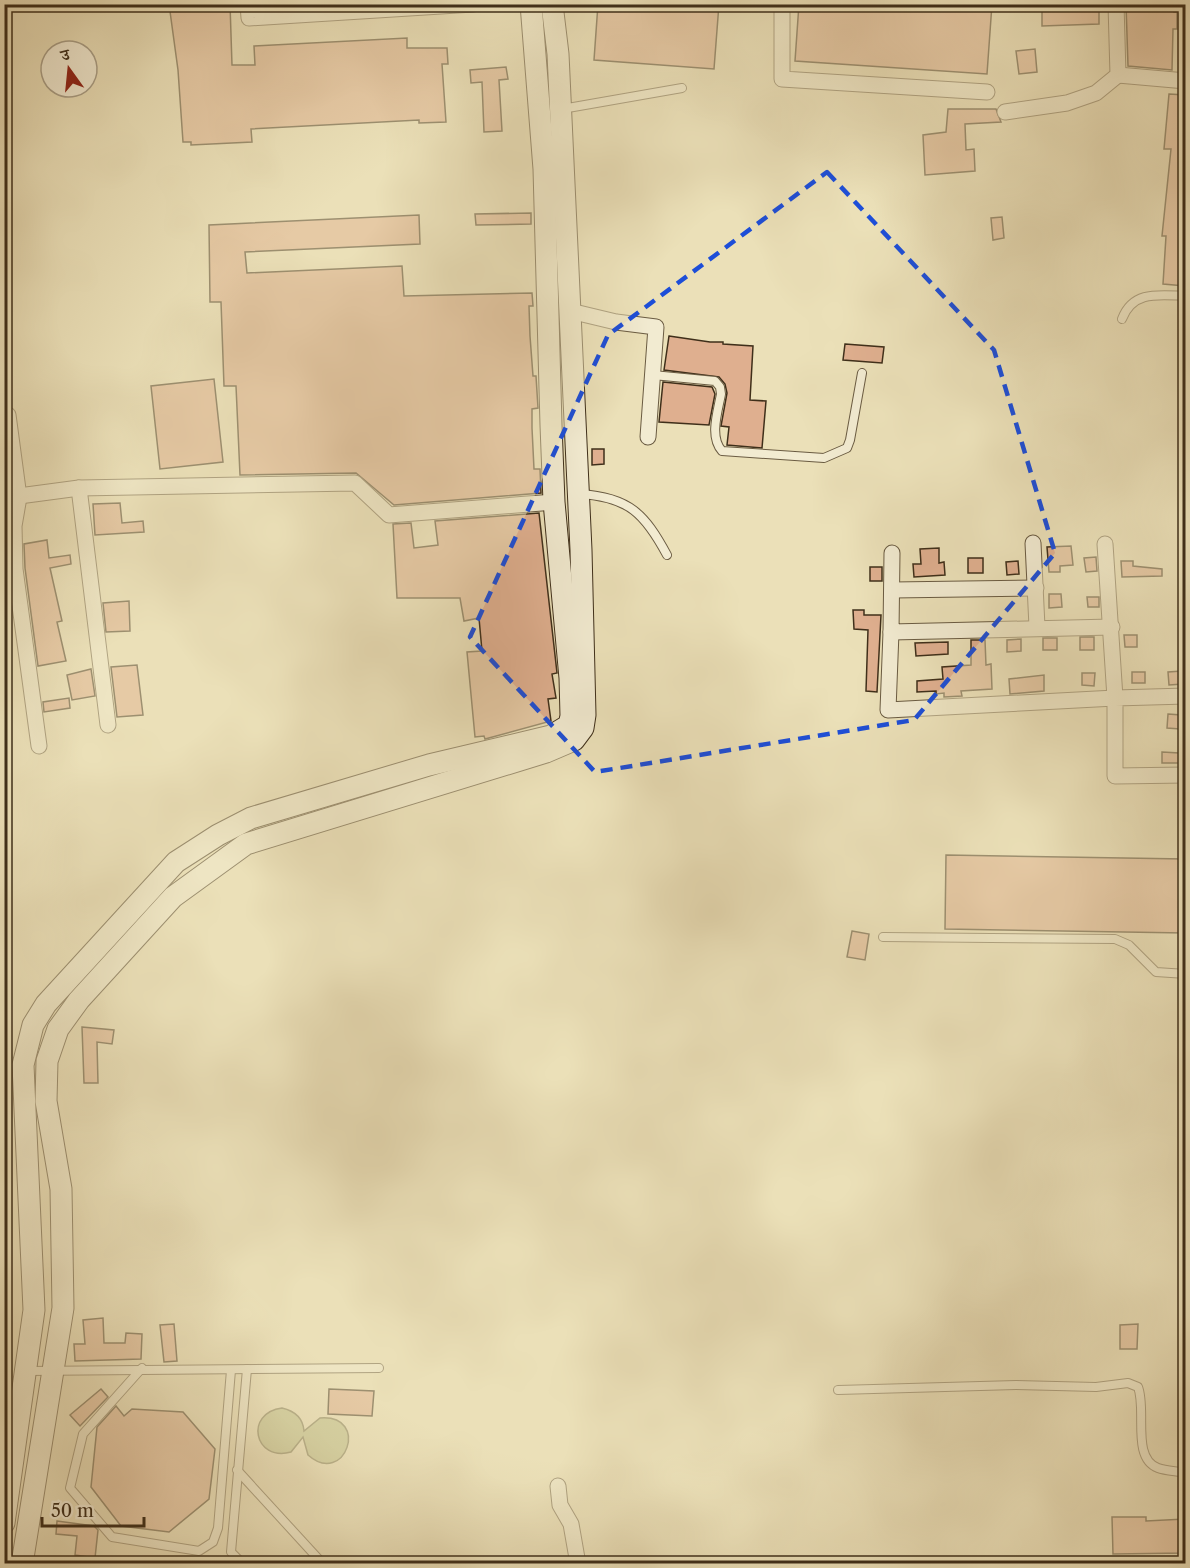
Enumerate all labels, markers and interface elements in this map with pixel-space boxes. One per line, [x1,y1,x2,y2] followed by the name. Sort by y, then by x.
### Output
[39,39,99,99] north arrow
[58,43,73,65] text: उ
[42,1490,144,1528] scale bar
[51,1500,94,1522] text: 50 m

